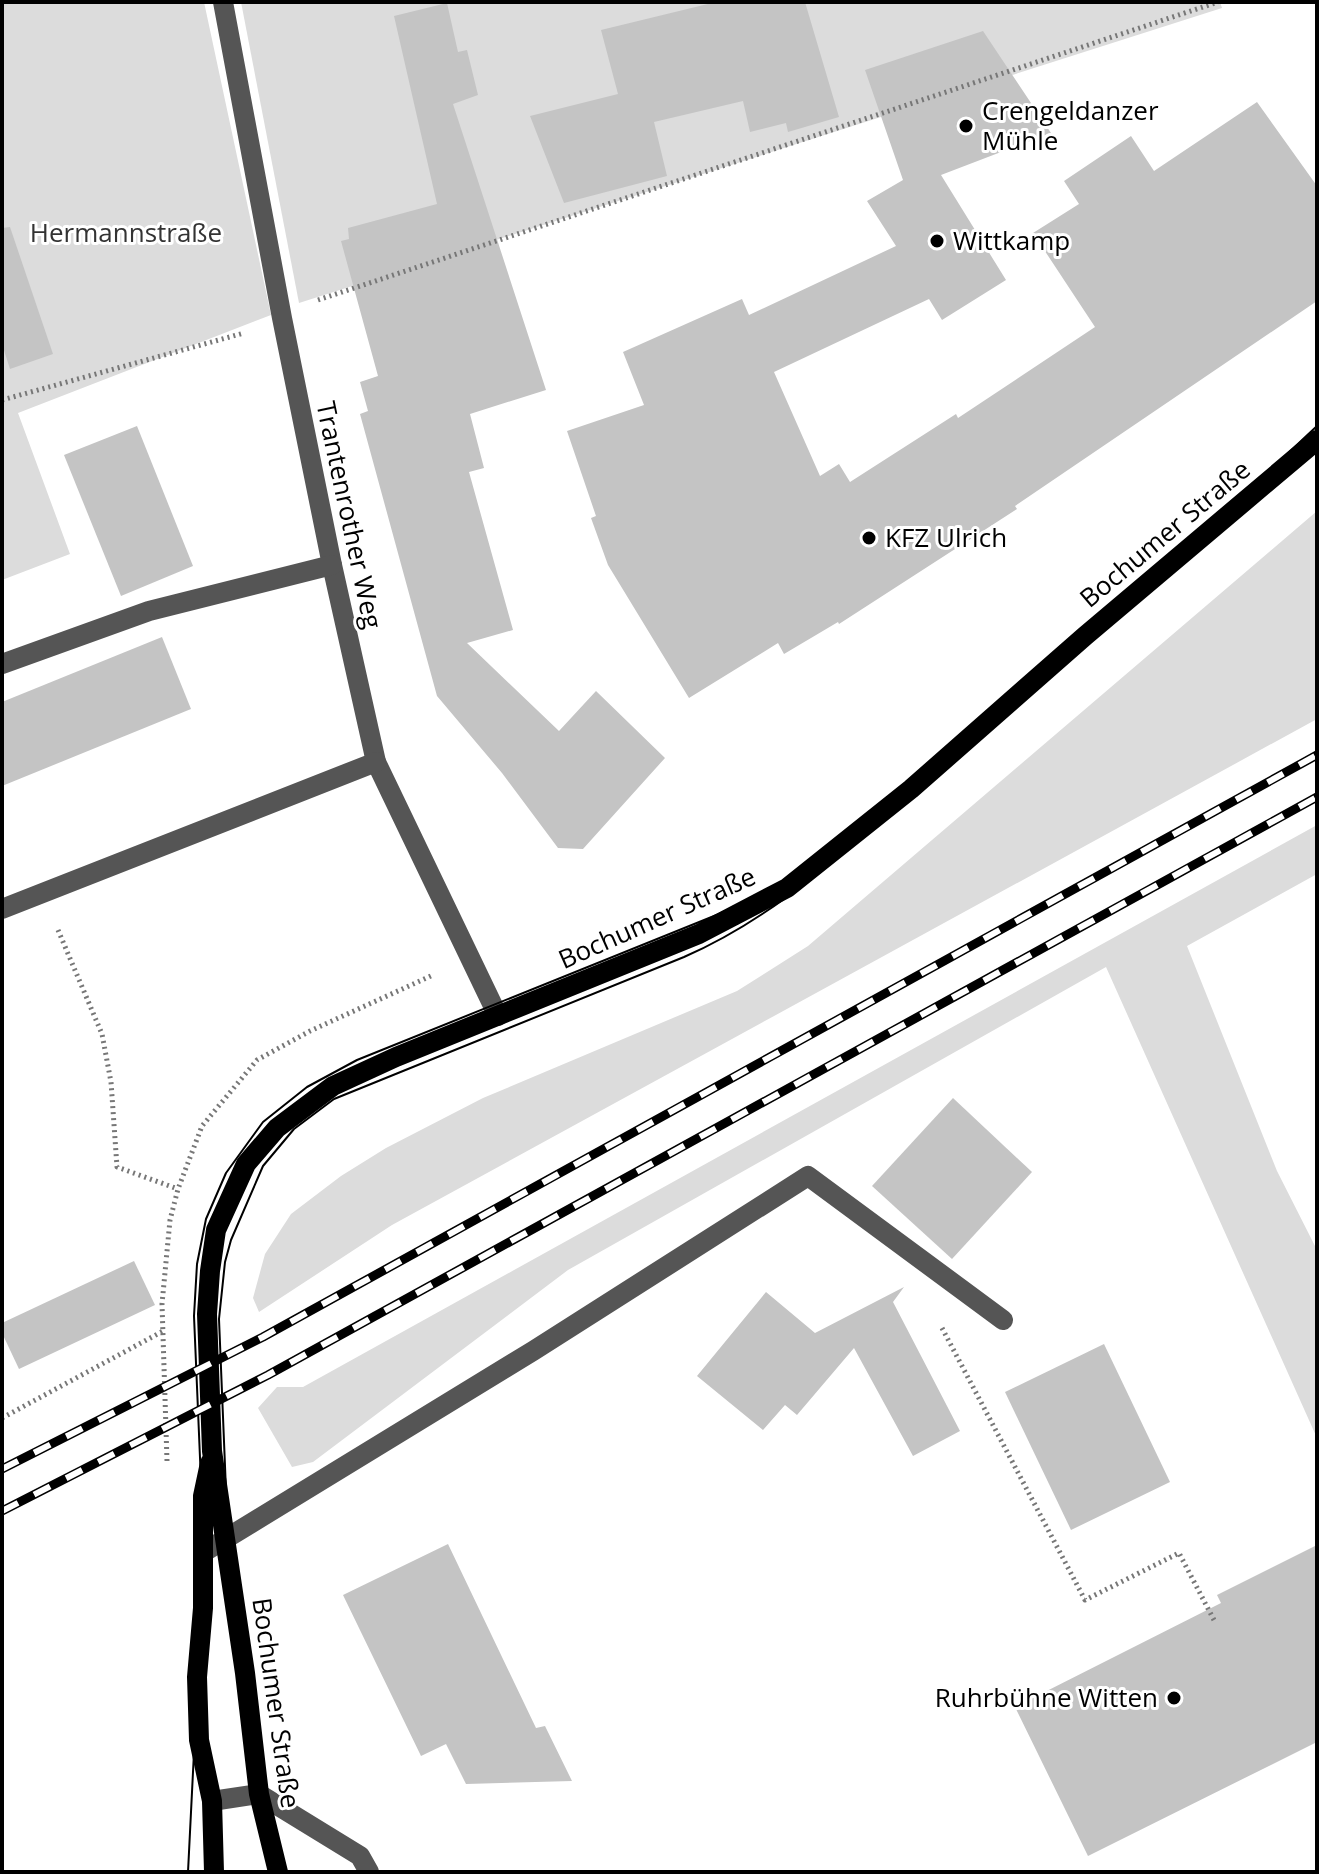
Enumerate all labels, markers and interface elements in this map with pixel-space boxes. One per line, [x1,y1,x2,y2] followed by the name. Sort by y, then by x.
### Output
[982,92,1159,158] place label: Crengeldanzer Mühle
[957,117,975,135] marker: Crengeldanzer Mühle
[30,214,222,250] park label: Hermannstraße
[953,222,1070,258] place label: Wittkamp
[928,232,946,250] marker: Wittkamp
[308,398,392,632] street label: Trantenrother Weg
[1072,451,1257,615] street label: Bochumer Straße
[885,519,1007,555] place label: KFZ Ulrich
[860,529,878,547] marker: KFZ Ulrich
[552,857,761,977] street label: Bochumer Straße
[244,1595,310,1810] street label: Bochumer Straße
[935,1679,1158,1715] place label: Ruhrbühne Witten
[1165,1689,1183,1707] marker: Ruhrbühne Witten

